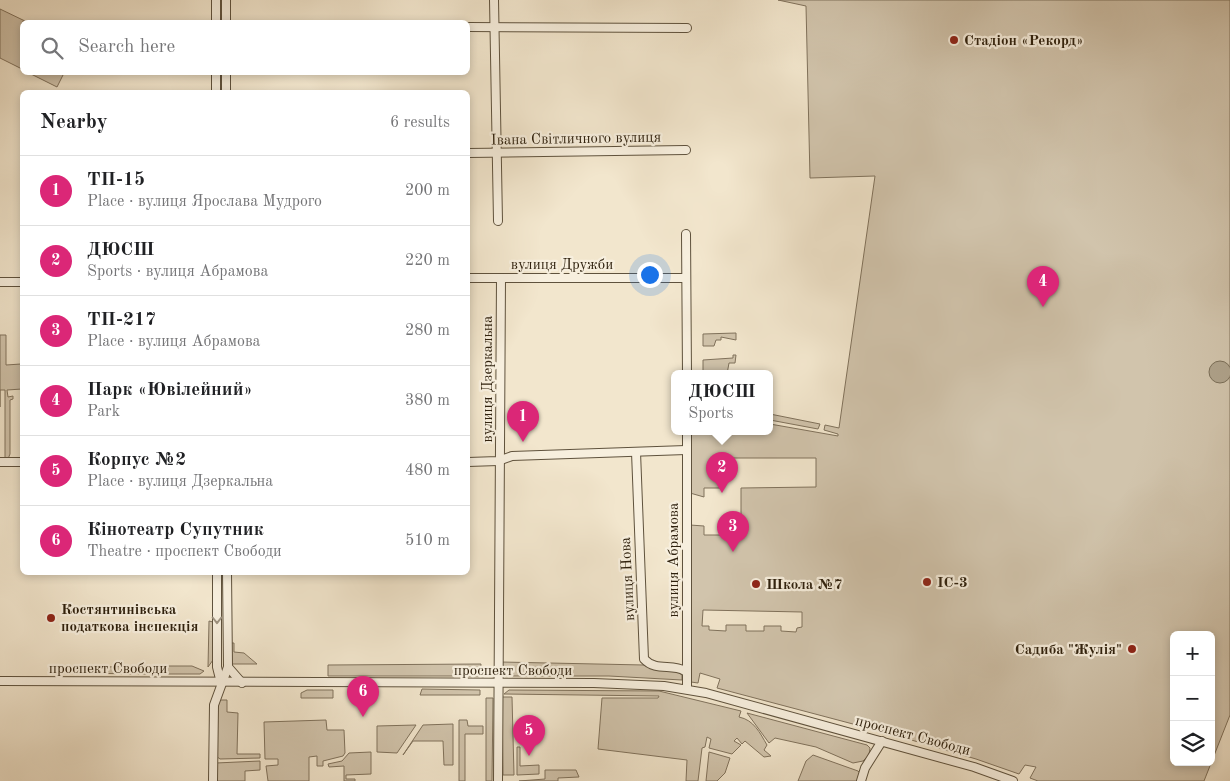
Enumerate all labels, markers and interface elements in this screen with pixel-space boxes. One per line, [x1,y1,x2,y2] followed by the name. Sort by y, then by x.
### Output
[20,20,470,75] search box
[38,34,66,62] icon: search
[948,34,960,46] marker: Стадіон «Рекорд»
[964,34,1083,49] place label: Стадіон «Рекорд»
[78,38,175,57] text: Search here
[40,112,108,133] text: Nearby
[390,115,450,131] text: 6 results
[491,131,662,148] street label: Івана Світличного вулиця
[87,171,145,190] text: ТП-15
[51,183,61,199] text: 1
[405,183,450,199] text: 200 m
[87,194,322,210] text: Place · вулиця Ярослава Мудрого
[87,241,155,260] text: ДЮСШ
[51,253,61,269] text: 2
[405,253,450,269] text: 220 m
[511,258,613,273] street label: вулиця Дружби
[637,262,663,288] your location
[87,264,268,280] text: Sports · вулиця Абрамова
[1027,266,1059,307] pin: 4
[87,311,156,330] text: ТП-217
[481,315,496,442] street label: вулиця Дзеркальна
[51,323,61,339] text: 3
[405,323,450,339] text: 280 m
[87,334,260,350] text: Place · вулиця Абрамова
[671,370,773,435] popup
[87,381,253,400] text: Парк «Ювілейний»
[688,383,756,402] text: ДЮСШ
[51,393,61,409] text: 4
[405,393,450,409] text: 380 m
[507,401,539,442] pin: 1
[87,404,120,420] text: Park
[688,406,734,422] text: Sports
[87,451,186,470] text: Корпус №2
[706,452,738,493] pin: 2
[51,463,61,479] text: 5
[405,463,450,479] text: 480 m
[87,474,273,490] text: Place · вулиця Дзеркальна
[667,502,682,617] street label: вулиця Абрамова
[717,511,749,552] pin: 3
[87,521,264,540] text: Кінотеатр Супутник
[51,533,61,549] text: 6
[405,533,450,549] text: 510 m
[619,536,638,621] street label: вулиця Нова
[87,544,282,560] text: Theatre · проспект Свободи
[921,576,933,588] marker: ІС-3
[937,576,968,591] place label: ІС-3
[750,578,762,590] marker: Школа №7
[766,578,842,593] place label: Школа №7
[61,603,199,635] place label: Костянтинівська податкова інспекція
[45,612,57,624] marker: Костянтинівська податкова інспекція
[212,616,222,624] one-way arrow
[1170,631,1215,766] map controls
[1170,631,1215,676] button: +
[1015,643,1122,658] place label: Садиба "Жулія"
[1126,643,1138,655] marker: Садиба "Жулія"
[49,662,167,677] street label: проспект Свободи
[454,664,572,679] street label: проспект Свободи
[347,676,379,717] pin: 6
[1170,676,1215,721] button: −
[853,714,972,759] street label: проспект Свободи
[513,715,545,756] pin: 5
[1170,721,1215,766] button: layers

